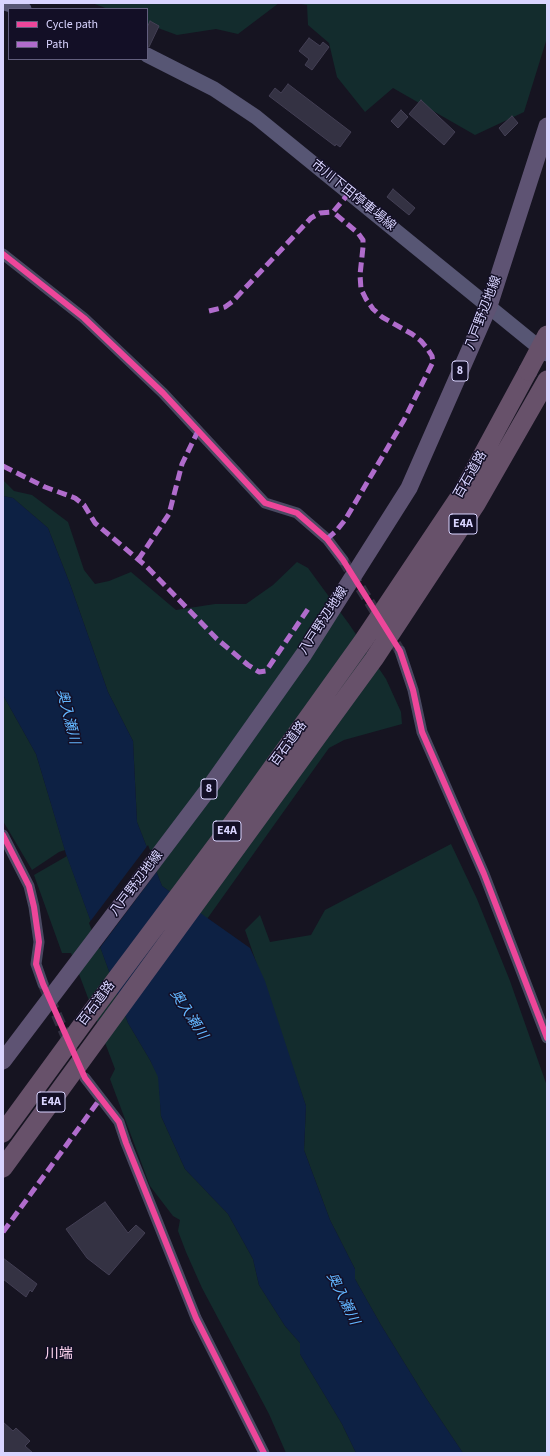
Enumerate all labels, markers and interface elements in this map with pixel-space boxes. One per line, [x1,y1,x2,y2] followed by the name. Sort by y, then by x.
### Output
[8,8,148,60] legend
[46,16,98,33] text: Cycle path
[46,36,69,53] text: Path
[308,157,398,235] street label: 市川下田停車場線
[463,274,505,352] street label: 八戸野辺地線
[452,361,468,381] road number: 8
[451,449,491,501] street label: 百石道路
[449,514,477,534] road number: E4A
[296,584,352,658] street label: 八戸野辺地線
[52,688,82,746] water label: 奥入瀬川
[267,718,311,770] street label: 百石道路
[201,779,217,799] road number: 8
[213,821,241,841] road number: E4A
[107,848,167,920] street label: 八戸野辺地線
[75,979,119,1029] street label: 百石道路
[166,987,210,1043] water label: 奥入瀬川
[37,1092,65,1112] road number: E4A
[322,1270,362,1328] water label: 奥入瀬川
[45,1347,73,1363] district label: 川端

